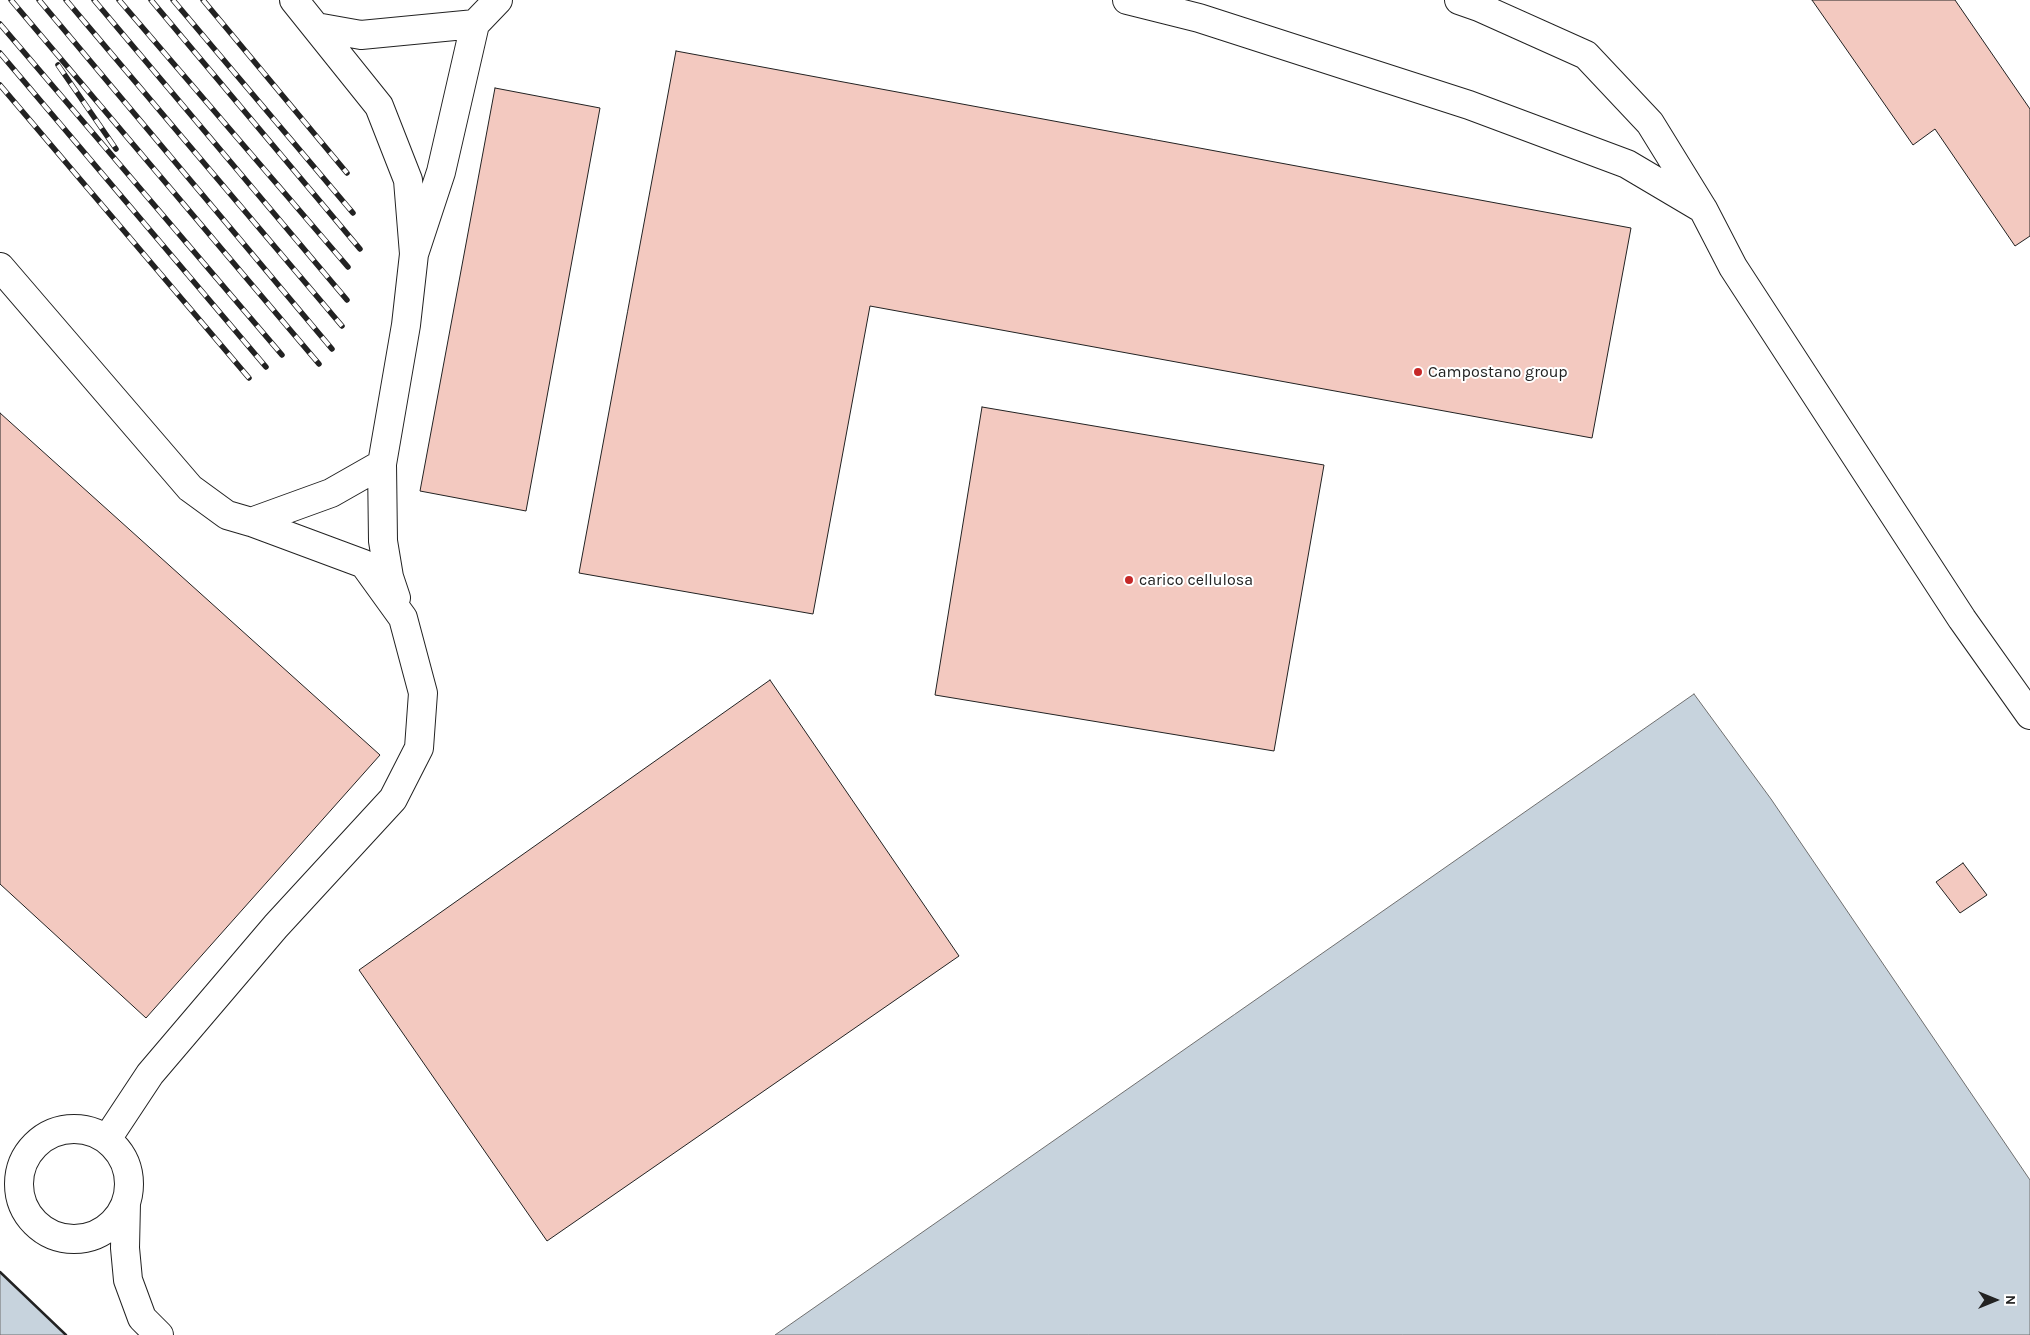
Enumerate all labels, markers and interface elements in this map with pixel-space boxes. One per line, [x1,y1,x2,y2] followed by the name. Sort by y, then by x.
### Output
[1428,362,1568,382] place label: Campostano group
[1412,366,1424,378] marker: Campostano group
[1139,570,1253,590] place label: carico cellulosa
[1123,574,1135,586] marker: carico cellulosa
[1970,1275,2020,1325] north arrow
[2002,1295,2019,1305] text: N

